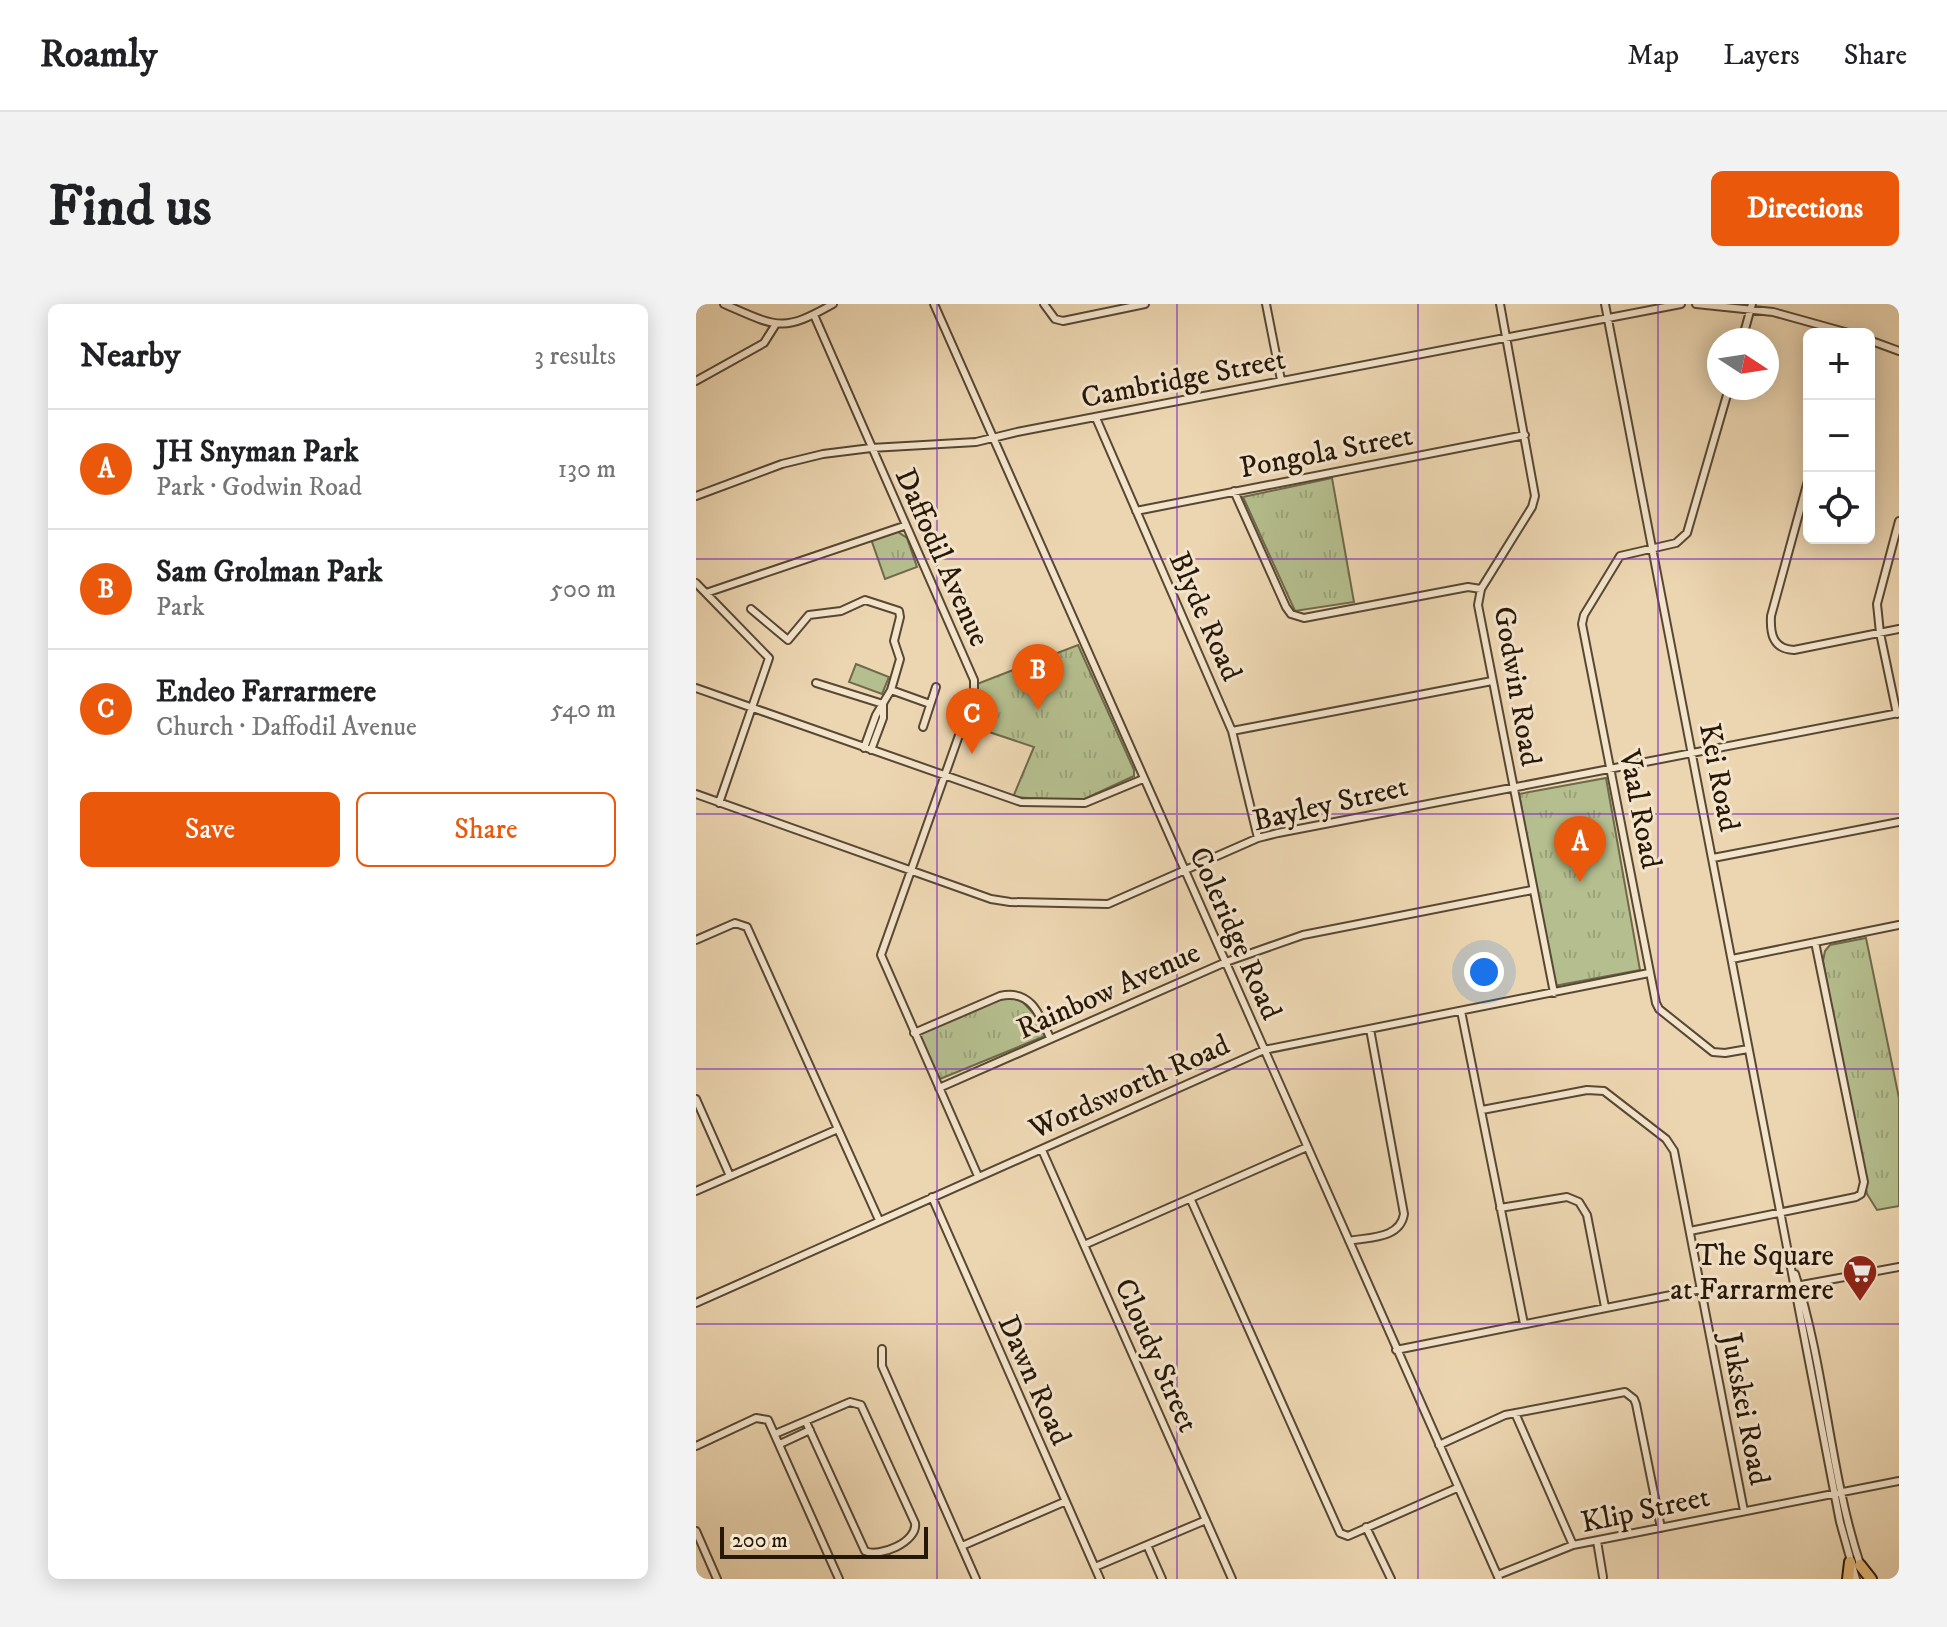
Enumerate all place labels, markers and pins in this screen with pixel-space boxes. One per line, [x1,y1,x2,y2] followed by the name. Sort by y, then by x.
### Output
[1012,644,1064,710] pin: B
[946,688,998,754] pin: C
[1554,816,1606,882] pin: A
[1670,1238,1834,1309] place label: The Square at Farrarmere
[1841,1253,1879,1303] supermarket icon: The Square at Farrarmere

